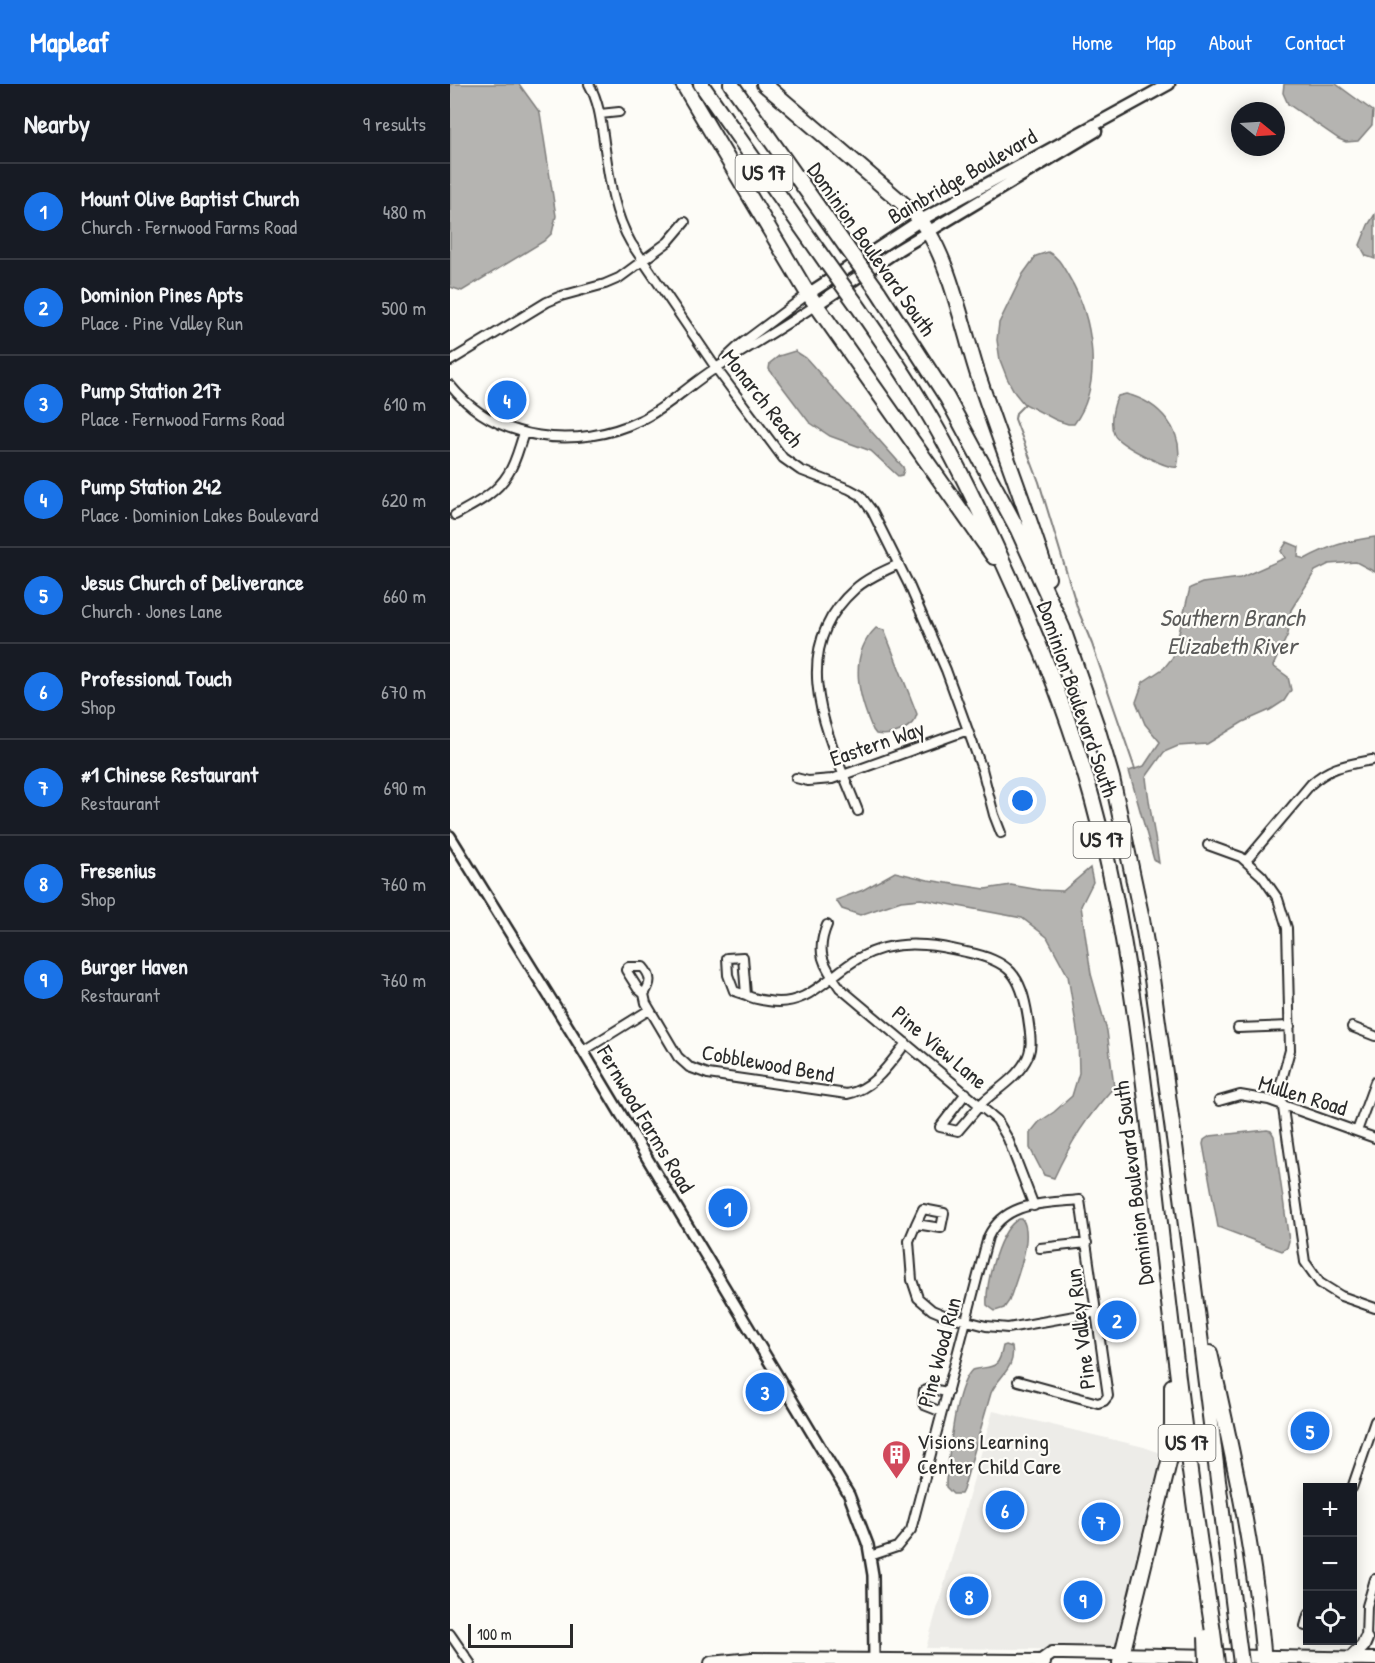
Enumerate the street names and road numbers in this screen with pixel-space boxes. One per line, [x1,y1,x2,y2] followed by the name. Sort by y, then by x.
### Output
[882,121,1042,231] street label: Bainbridge Boulevard
[736,155,792,191] road number: US 17
[801,156,943,342] street label: Dominion Boulevard South
[715,343,811,453] street label: Monarch Reach
[1030,597,1126,801] street label: Dominion Boulevard South
[826,713,928,773] street label: Eastern Way
[1074,822,1130,858] road number: US 17
[886,998,994,1096] street label: Pine View Lane
[700,1037,837,1089] street label: Cobblewood Bend
[590,1039,702,1199] street label: Fernwood Farms Road
[1255,1067,1351,1123] street label: Mullen Road
[1106,1079,1160,1287] street label: Dominion Boulevard South
[1058,1267,1102,1391] street label: Pine Valley Run
[910,1294,968,1410] street label: Pine Wood Run
[1158,1425,1216,1461] road number: US 17

